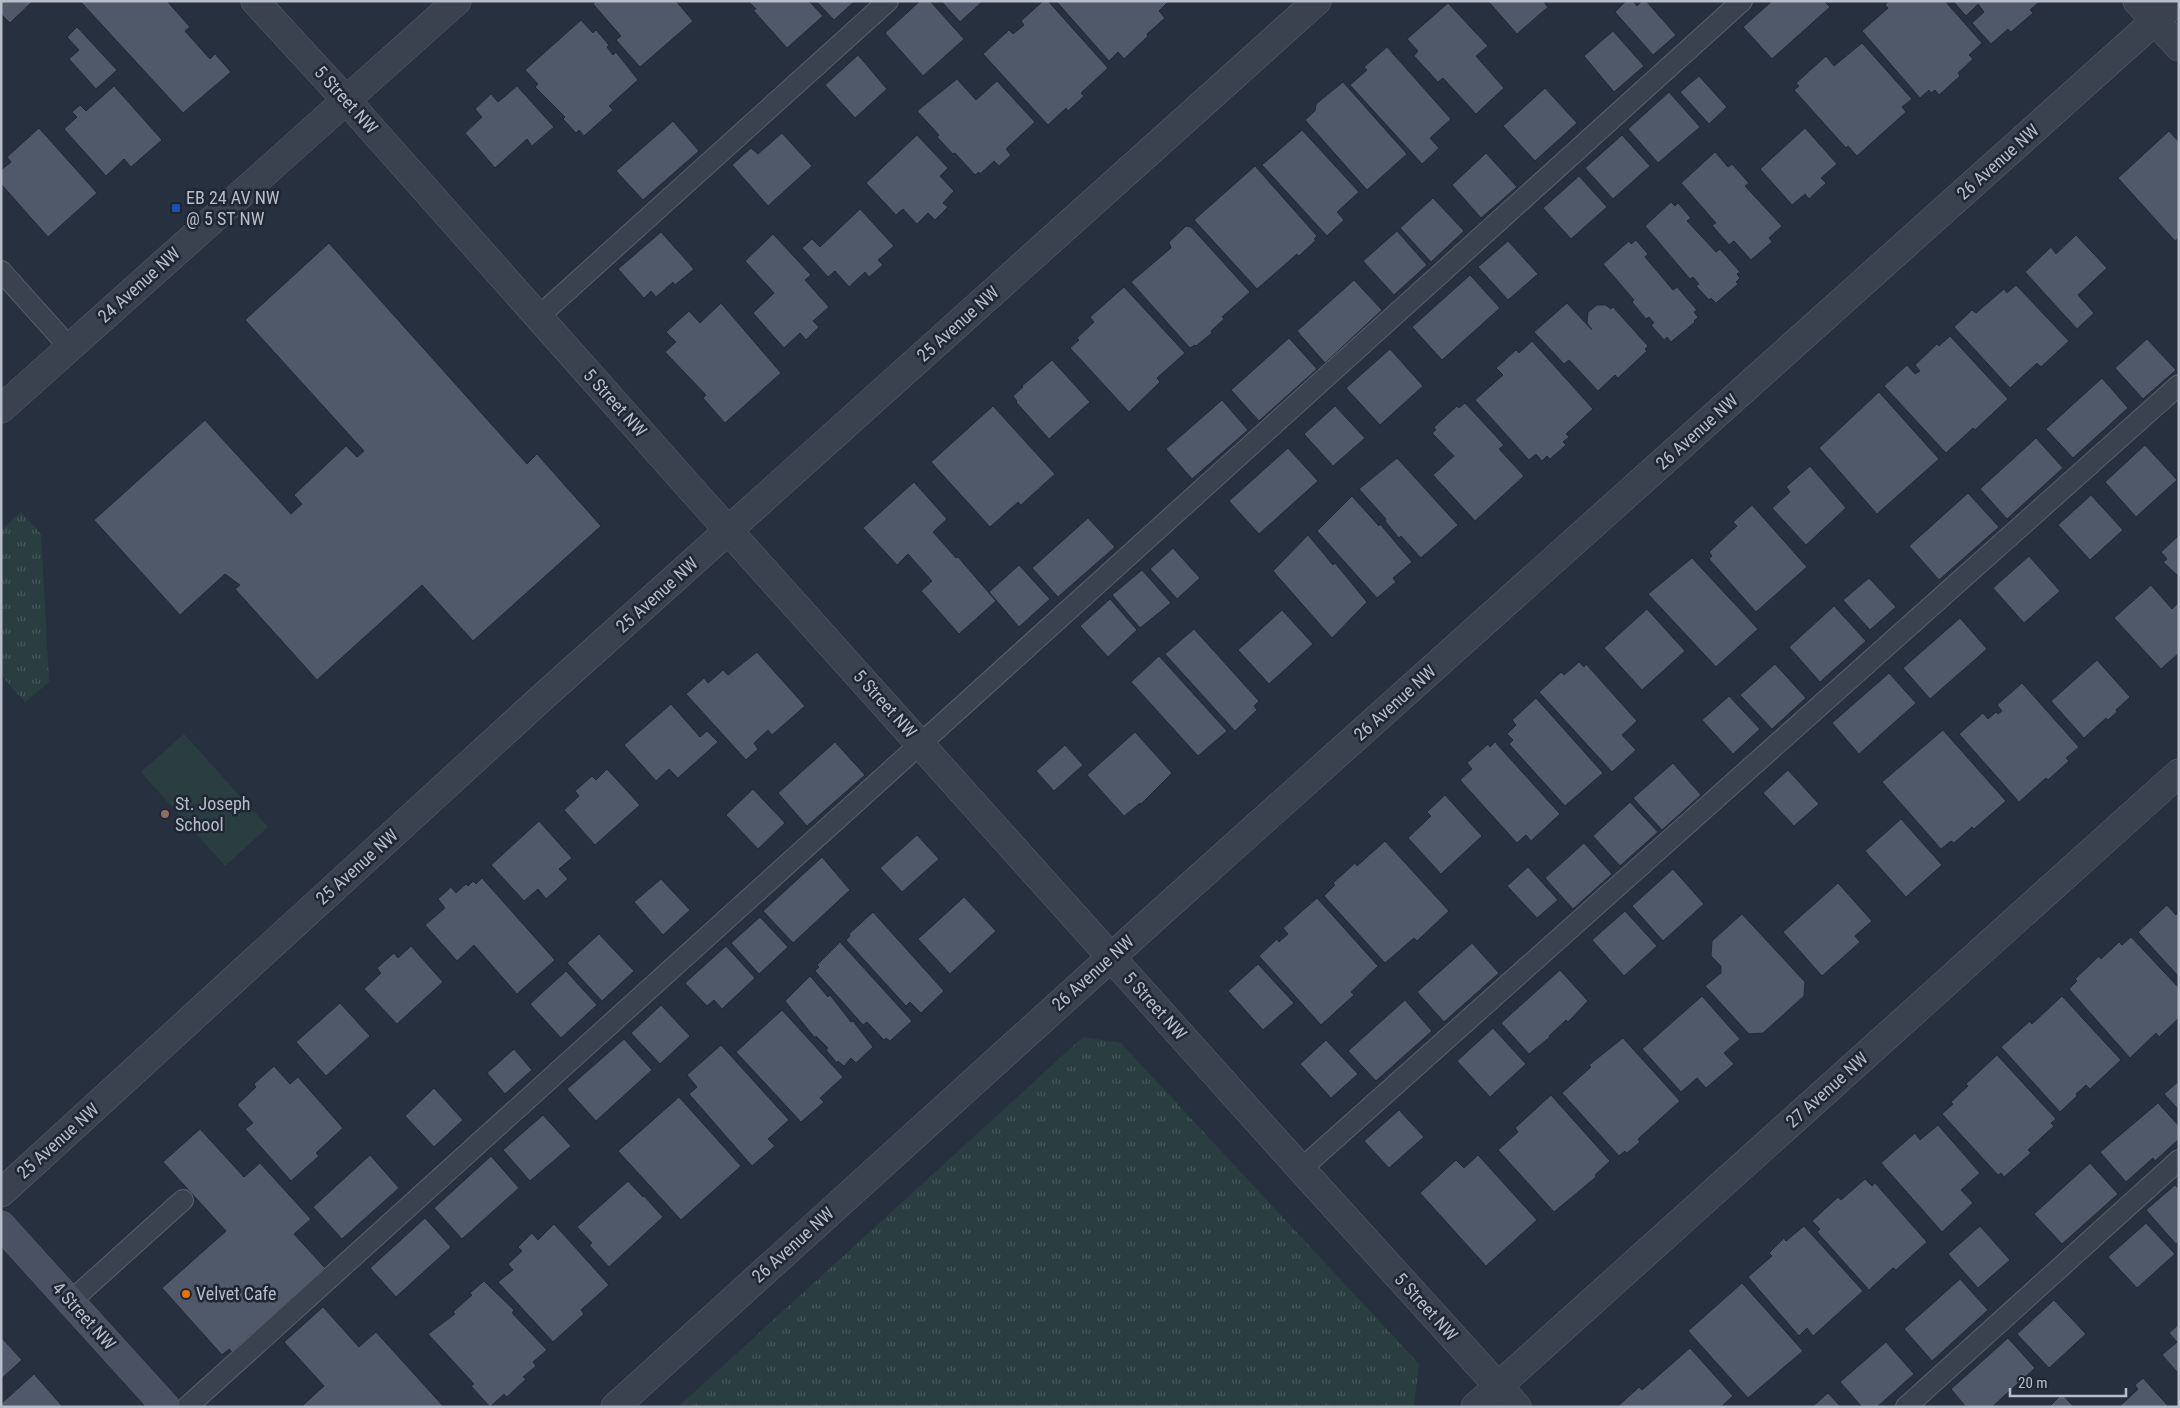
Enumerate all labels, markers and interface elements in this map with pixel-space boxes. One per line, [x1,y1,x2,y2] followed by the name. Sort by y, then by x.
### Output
[310,61,383,138] street label: 5 Street NW
[1952,119,2043,204] street label: 26 Avenue NW
[186,187,280,229] place label: EB 24 AV NW @ 5 ST NW
[170,202,182,214] marker: EB 24 AV NW @ 5 ST NW
[93,242,184,327] street label: 24 Avenue NW
[912,281,1003,366] street label: 25 Avenue NW
[579,364,652,441] street label: 5 Street NW
[1651,389,1742,474] street label: 26 Avenue NW
[611,552,702,637] street label: 25 Avenue NW
[1349,660,1440,745] street label: 26 Avenue NW
[849,665,922,742] street label: 5 Street NW
[175,793,251,835] place label: St. Joseph School
[159,808,171,820] marker: St. Joseph School
[311,824,402,909] street label: 25 Avenue NW
[1047,930,1138,1015] street label: 26 Avenue NW
[1119,967,1192,1044] street label: 5 Street NW
[1781,1047,1872,1132] street label: 27 Avenue NW
[12,1098,103,1183] street label: 25 Avenue NW
[747,1202,838,1287] street label: 26 Avenue NW
[1390,1268,1463,1345] street label: 5 Street NW
[48,1277,121,1354] street label: 4 Street NW
[196,1283,277,1304] place label: Velvet Cafe
[180,1288,192,1300] marker: Velvet Cafe
[2010,1366,2126,1398] scale bar
[2018,1374,2048,1392] text: 20 m

